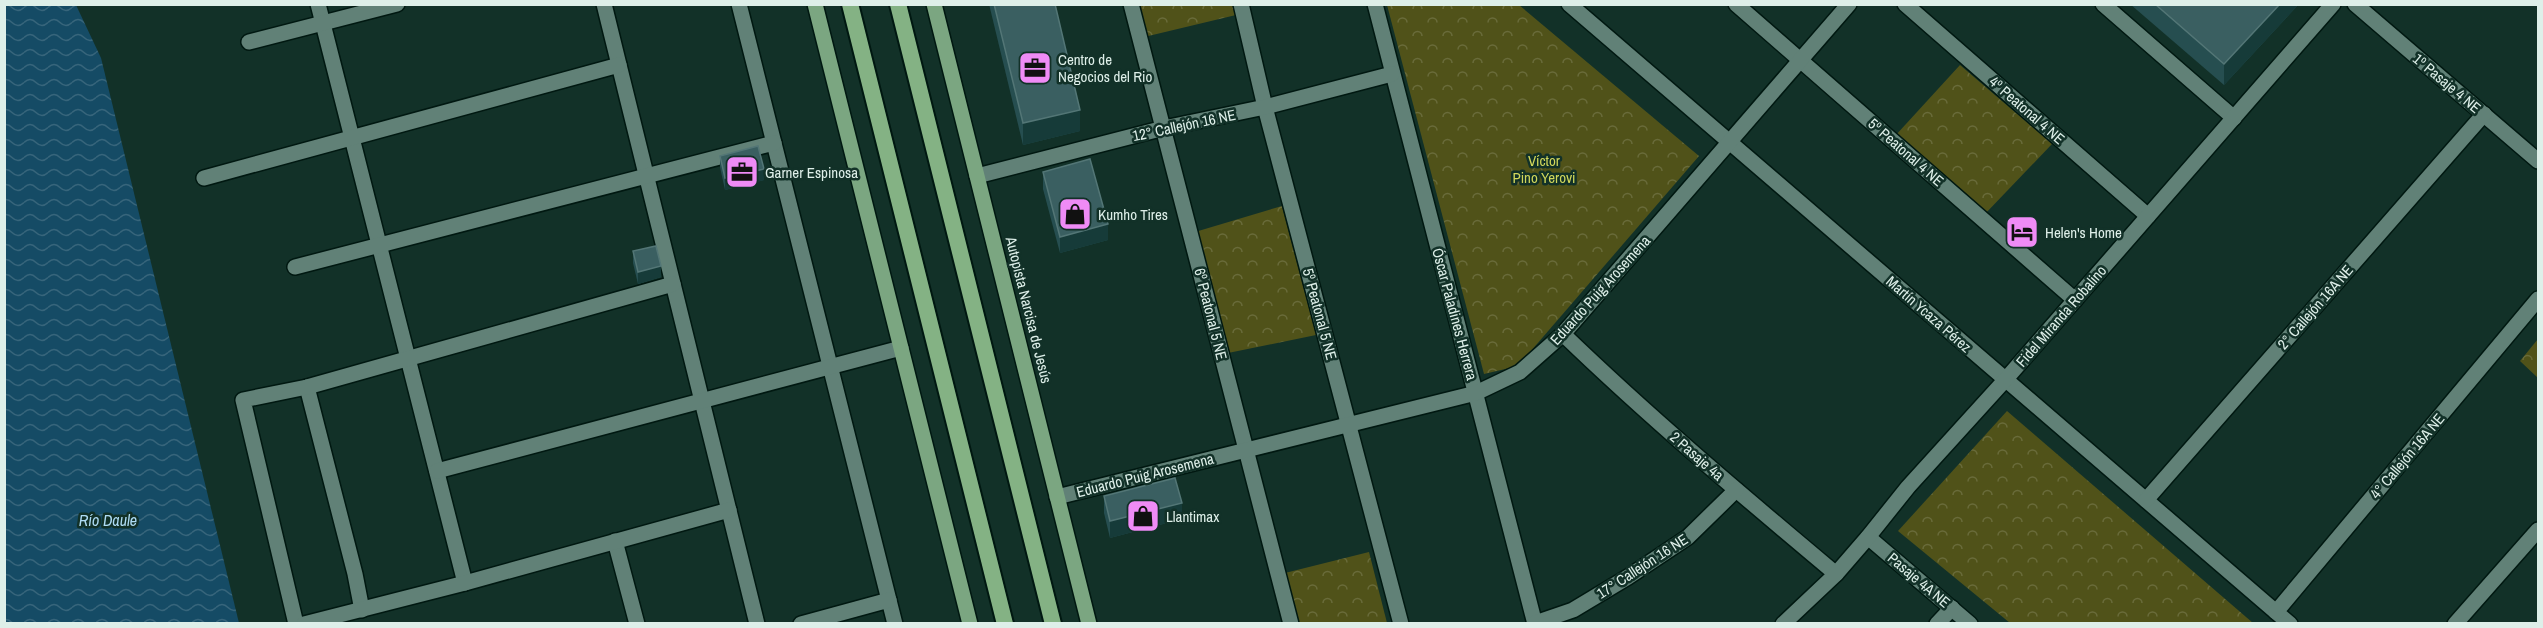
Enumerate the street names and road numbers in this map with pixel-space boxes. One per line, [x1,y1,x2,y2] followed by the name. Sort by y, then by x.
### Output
[2408,48,2486,118] street label: 1º Pasaje 4 NE
[1985,71,2069,149] street label: 4º Peatonal 4 NE
[1130,104,1238,146] street label: 12° Callejón 16 NE
[1864,113,1948,191] street label: 5º Peatonal 4 NE
[1545,231,1655,349] street label: Eduardo Puig Arosemena
[1000,234,1057,386] street label: Autopista Narcisa de Jesús
[1427,246,1483,383] street label: Óscar Paladines Herrera
[2011,260,2111,371] street label: Fidel Miranda Robalino
[2272,260,2358,354] street label: 2° Callejón 16A NE
[1189,266,1233,362] street label: 6º Peatonal 5 NE
[1298,266,1342,362] street label: 5º Peatonal 5 NE
[1882,271,1976,357] street label: Martín Ycaza Pérez
[2365,409,2449,503] street label: 4° Callejón 16A NE
[1666,427,1729,485] street label: 2 Pasaje 4a
[1074,448,1216,502] street label: Eduardo Puig Arosemena
[1592,529,1692,603] street label: 17° Callejón 16 NE
[1883,548,1955,612] street label: Pasaje 4A NE

